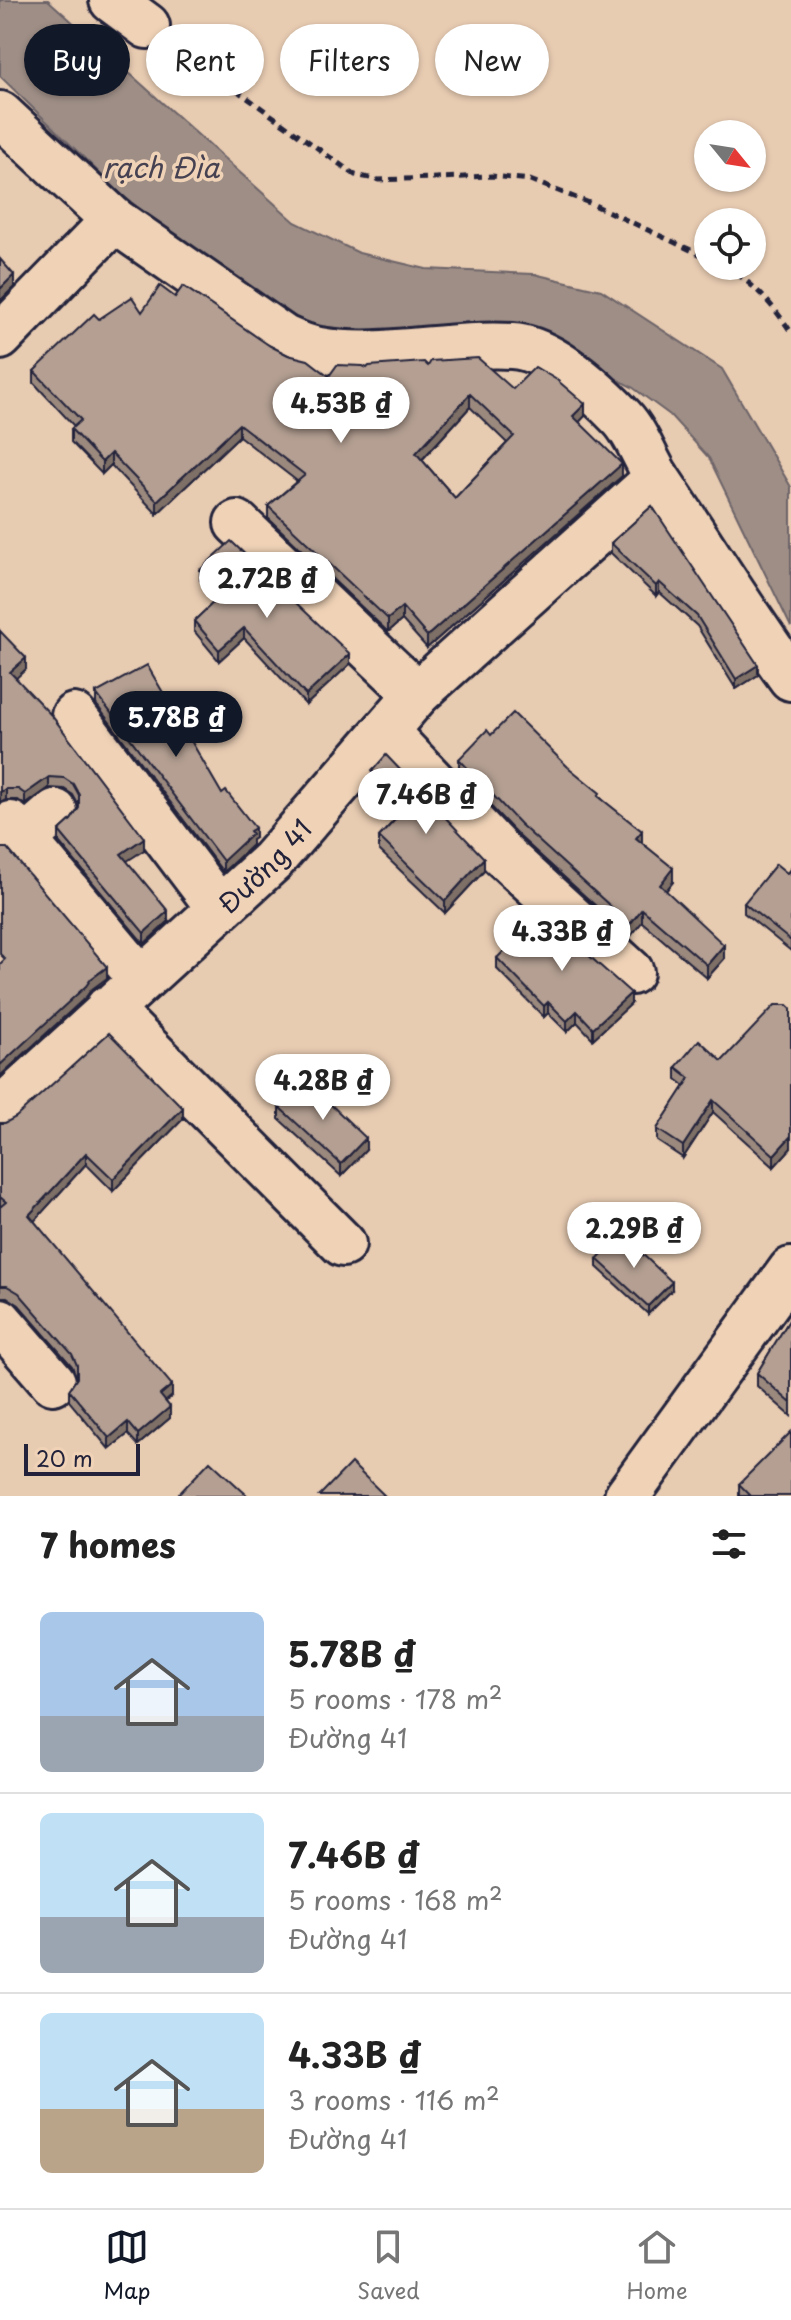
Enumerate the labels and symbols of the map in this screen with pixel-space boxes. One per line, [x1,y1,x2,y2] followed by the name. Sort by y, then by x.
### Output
[694,120,766,192] north arrow
[102,145,220,188] water label: rạch Đìa
[267,377,415,445] pin: 4.53B ₫
[193,552,341,620] pin: 2.72B ₫
[102,691,250,759] pin: 5.78B ₫
[352,768,500,836] pin: 7.46B ₫
[208,810,320,922] street label: Đường 41
[488,905,636,973] pin: 4.33B ₫
[249,1054,397,1122] pin: 4.28B ₫
[560,1202,708,1270] pin: 2.29B ₫
[24,1440,140,1476] scale bar

